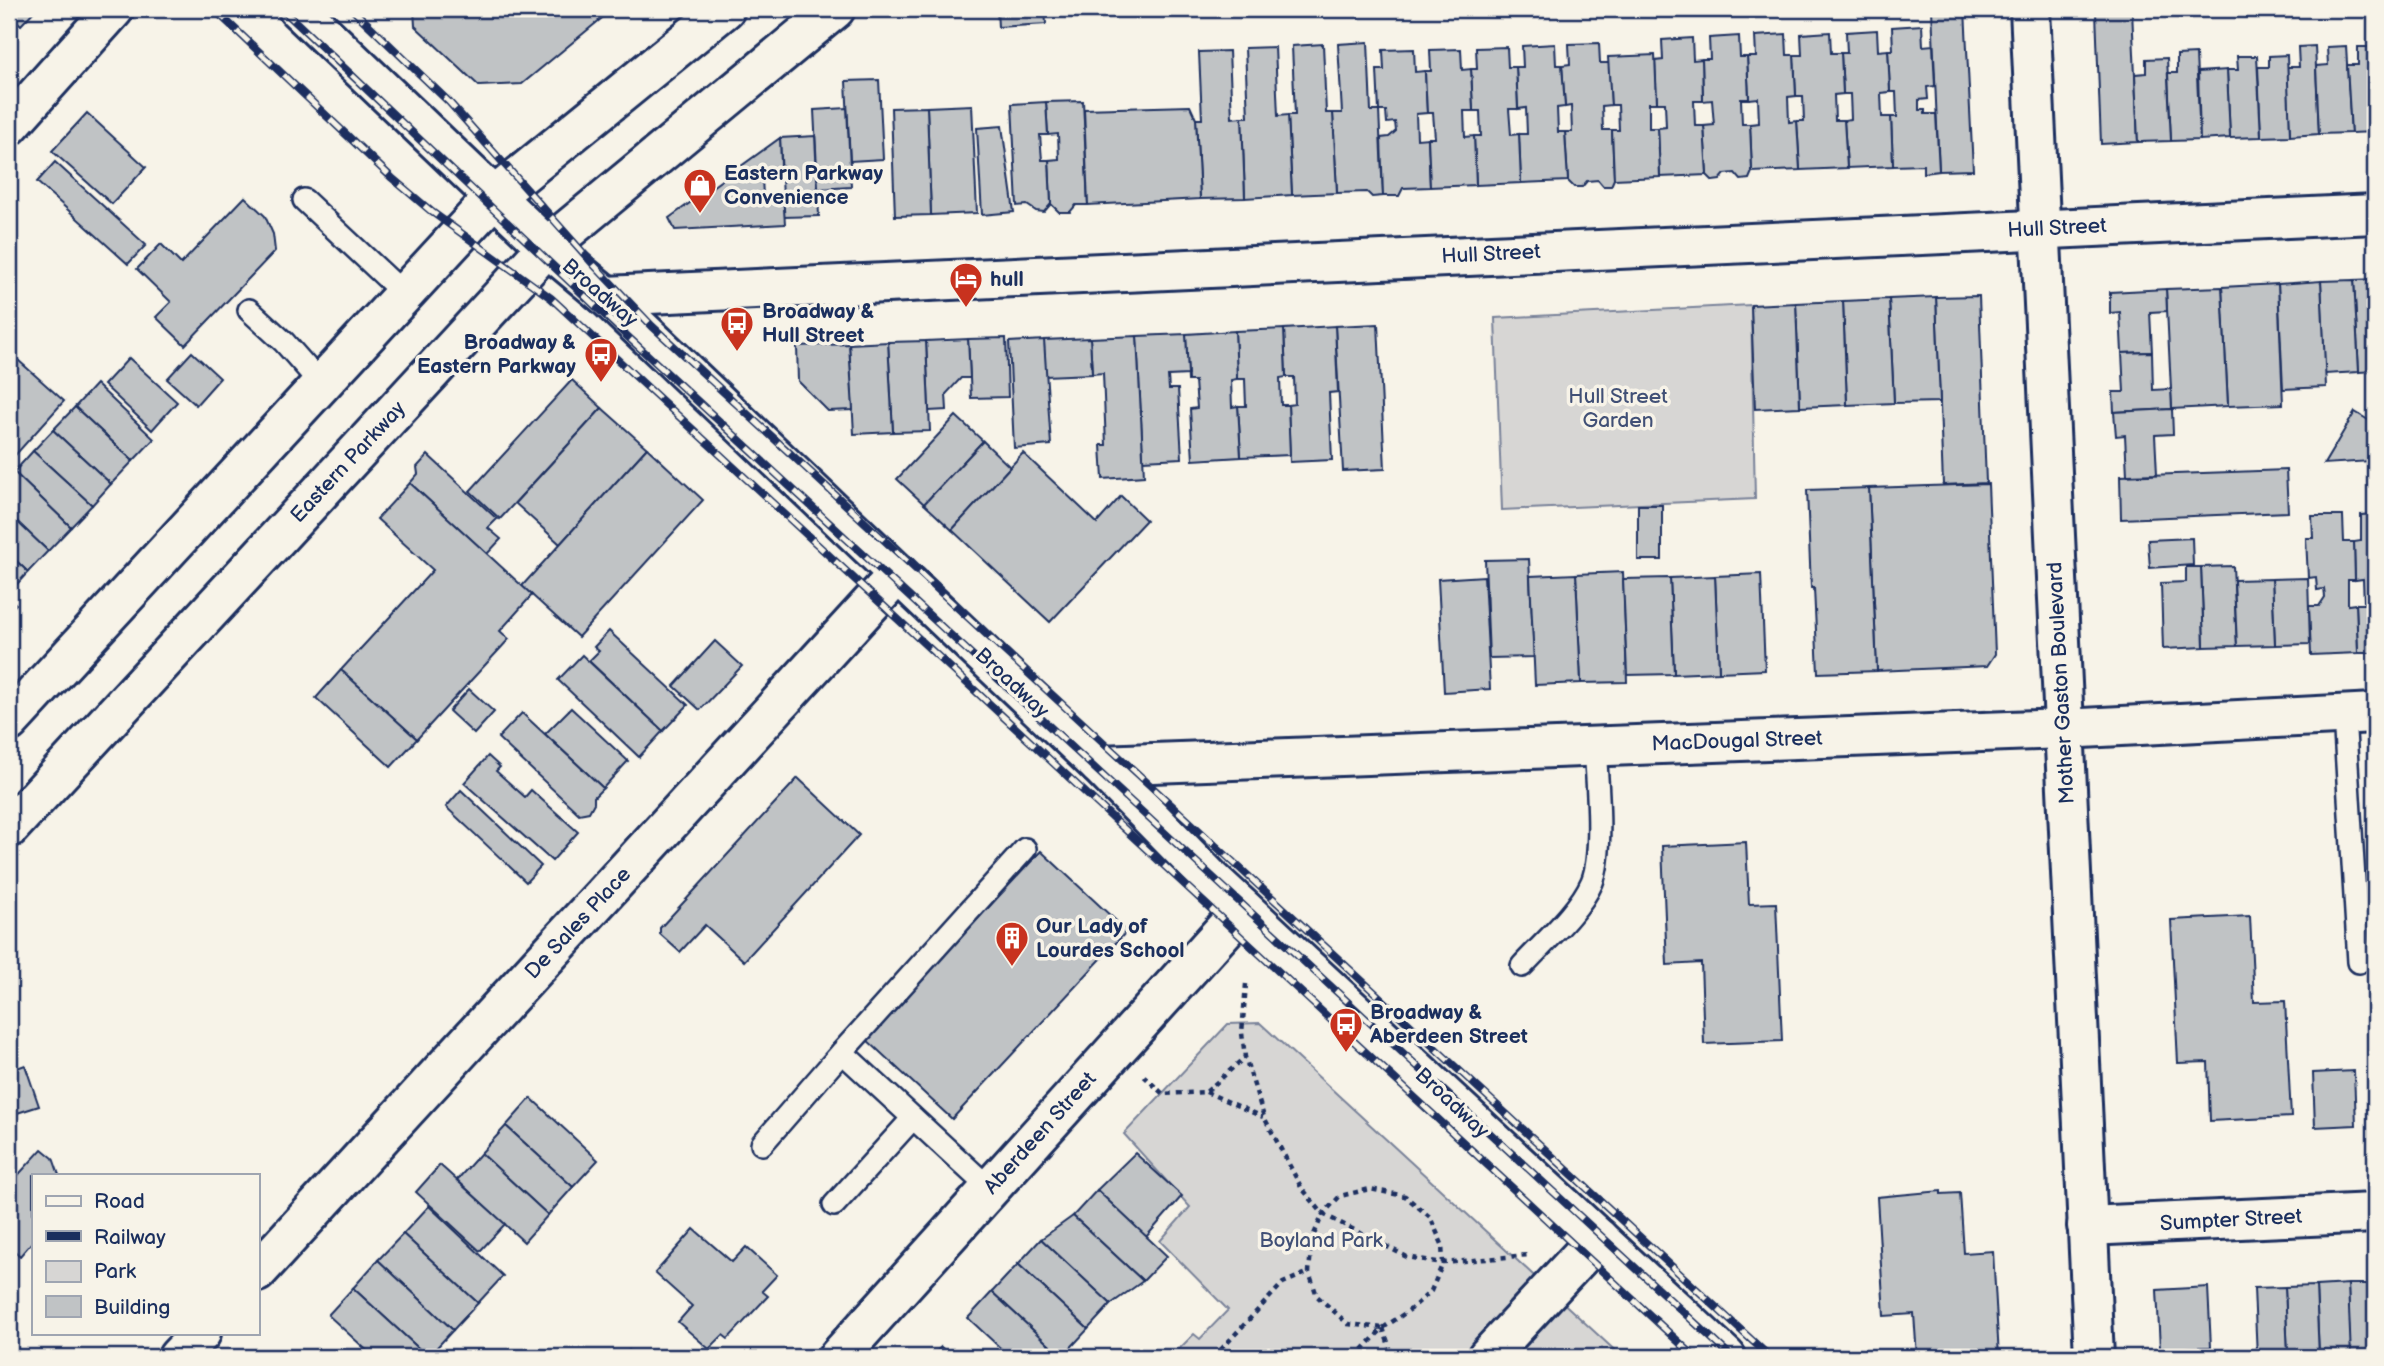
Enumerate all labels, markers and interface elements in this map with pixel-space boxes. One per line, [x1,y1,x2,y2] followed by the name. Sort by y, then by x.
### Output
[724,161,883,210] place label: Eastern Parkway Convenience
[681,166,719,215] shop icon: Eastern Parkway Convenience
[2007,213,2108,243] street label: Hull Street
[1441,239,1542,269] street label: Hull Street
[557,253,643,333] street label: Broadway
[947,260,985,309] hotel icon: hull
[990,267,1024,292] place label: hull
[762,299,875,348] place label: Broadway & Hull Street
[718,304,756,353] bus stop icon: Broadway & Hull Street
[417,330,576,379] place label: Broadway & Eastern Parkway
[582,335,620,384] bus stop icon: Broadway & Eastern Parkway
[1568,384,1668,433] park label: Hull Street Garden
[285,396,411,528] street label: Eastern Parkway
[2042,561,2080,805] street label: Mother Gaston Boulevard
[970,643,1054,724] street label: Broadway
[1651,726,1824,756] street label: MacDougal Street
[520,862,636,984] street label: De Sales Place
[1036,914,1185,963] place label: Our Lady of Lourdes School
[993,919,1031,968] building icon: Our Lady of Lourdes School
[1369,1000,1528,1049] place label: Broadway & Aberdeen Street
[1327,1005,1365,1054] bus stop icon: Broadway & Aberdeen Street
[1410,1063,1494,1144] street label: Broadway
[979,1066,1102,1199] street label: Aberdeen Street
[32,1174,259,1334] legend
[94,1189,145,1214] text: Road
[2159,1204,2303,1236] street label: Sumpter Street
[94,1225,166,1250] text: Railway
[1259,1228,1384,1253] park label: Boyland Park
[94,1259,137,1284] text: Park
[94,1295,170,1320] text: Building

